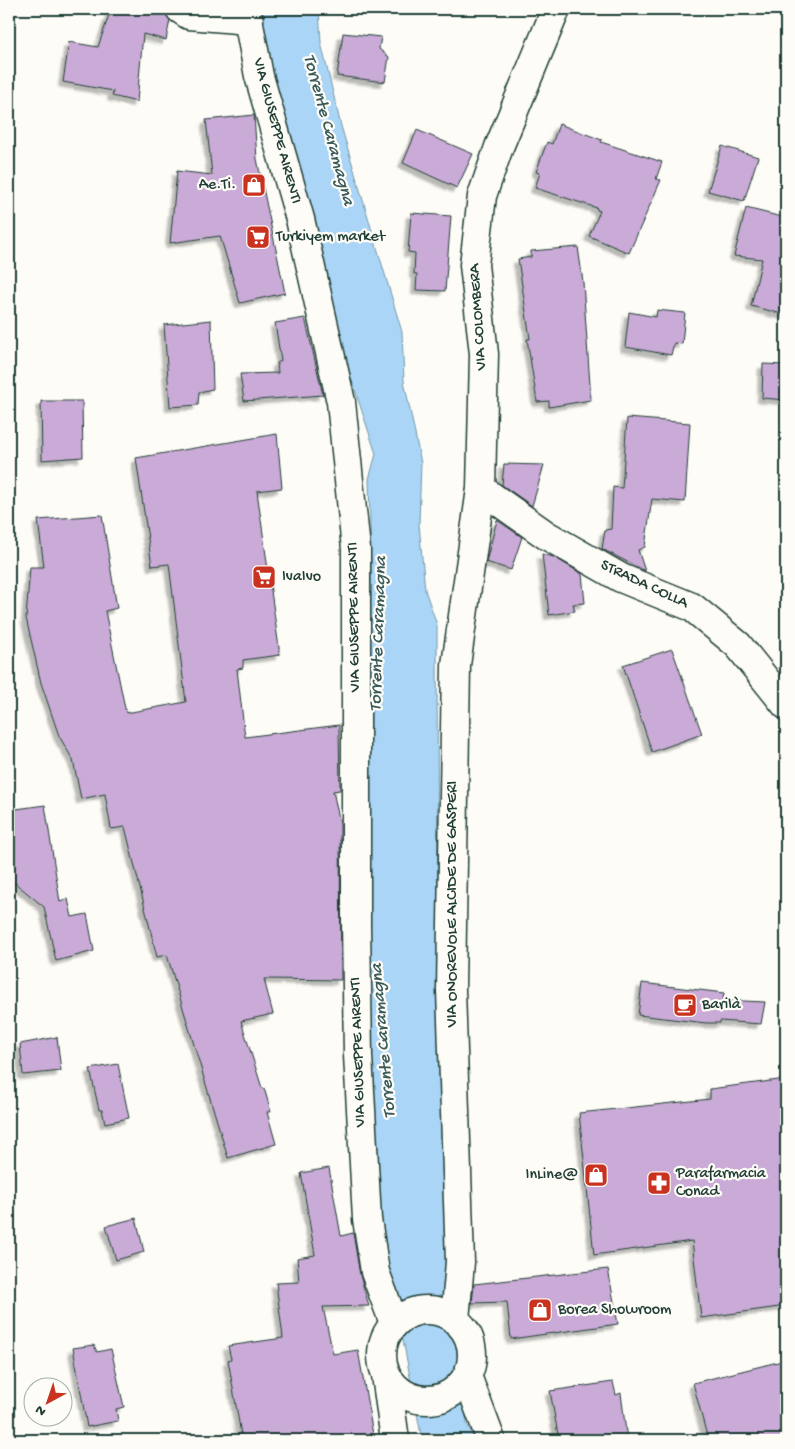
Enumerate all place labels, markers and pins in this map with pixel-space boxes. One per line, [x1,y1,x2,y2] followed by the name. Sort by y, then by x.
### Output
[241,172,267,198] shop icon: Ae.Ti.
[199,176,236,195] place label: Ae.Ti.
[245,224,271,250] supermarket icon: Turkiyem market
[275,228,387,247] place label: Turkiyem market
[251,564,277,590] supermarket icon: IvaIvo
[282,568,321,587] place label: IvaIvo
[672,992,698,1018] cafe icon: Barilà
[701,996,742,1015] place label: Barilà
[583,1162,609,1188] shop icon: InLine@
[675,1165,767,1202] place label: Parafarmacia Conad
[526,1166,578,1185] place label: InLine@
[646,1170,672,1196] pharmacy icon: Parafarmacia Conad
[527,1297,553,1323] shop icon: Borea Showroom
[557,1301,672,1320] place label: Borea Showroom

